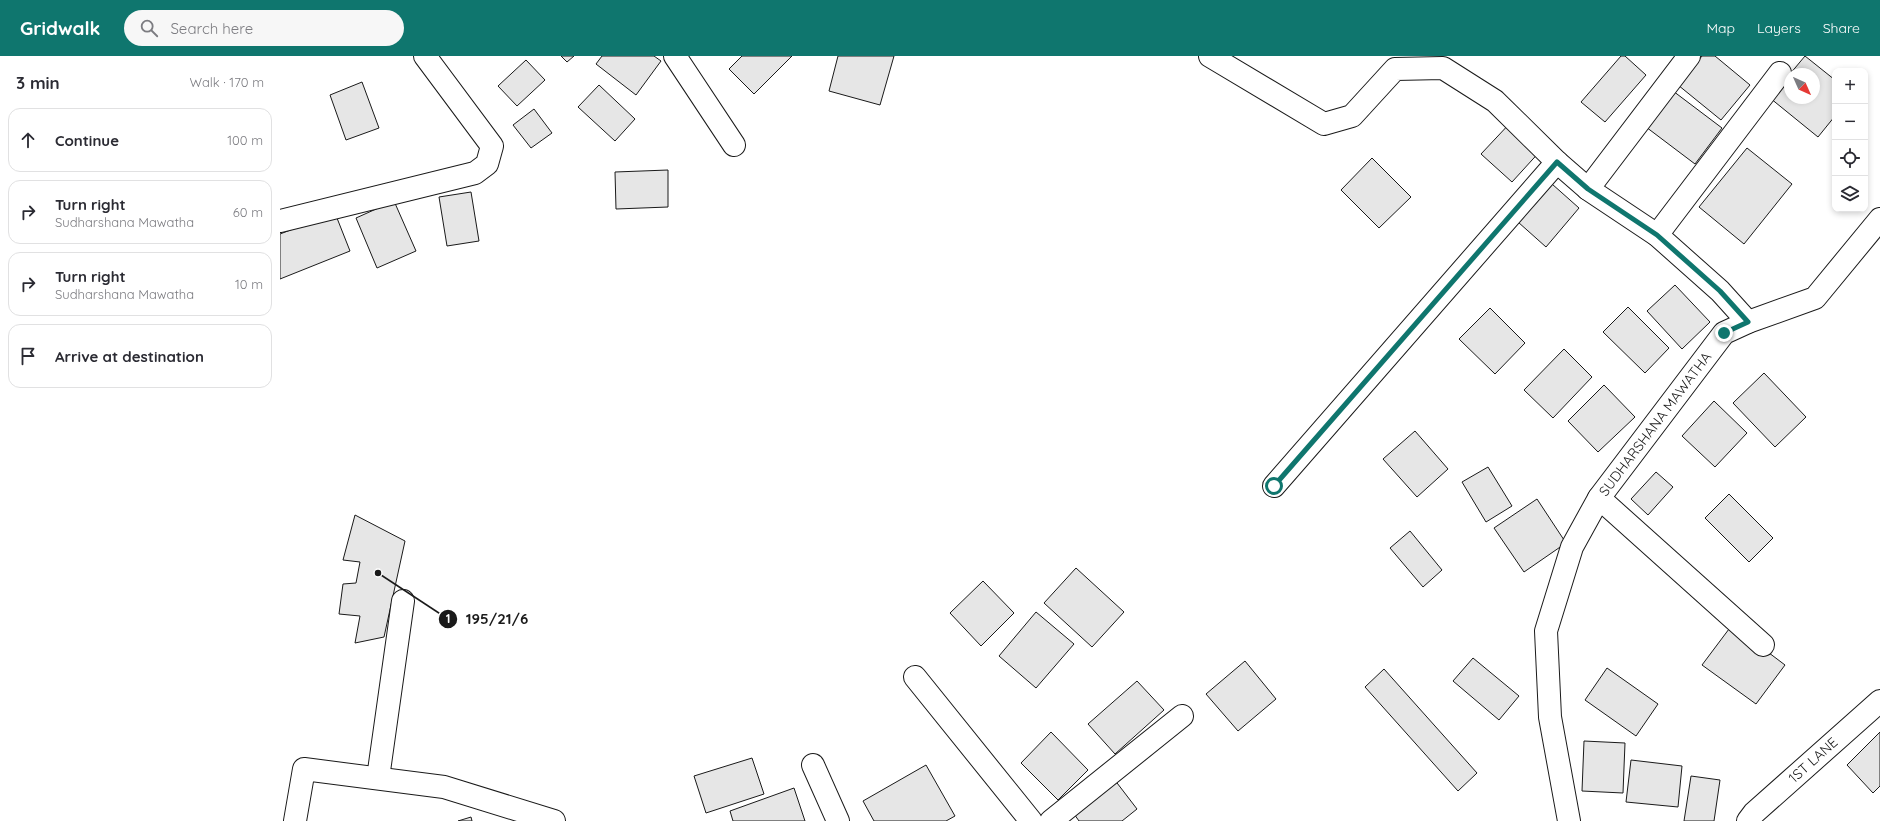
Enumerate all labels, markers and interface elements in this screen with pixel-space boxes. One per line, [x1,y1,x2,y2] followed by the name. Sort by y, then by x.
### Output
[124,10,404,46] search box
[20,16,100,40] text: Gridwalk
[138,17,160,39] icon: search
[170,19,253,38] text: Search here
[1706,19,1735,37] text: Map
[1757,19,1801,37] text: Layers
[1823,19,1860,37] text: Share
[1784,68,1820,104] north arrow
[1832,68,1868,212] map controls
[1832,68,1868,104] button: +
[16,72,60,93] text: 3 min
[189,74,264,90] text: Walk · 170 m
[1832,104,1868,140] button: −
[17,129,39,151] icon: ahead
[55,131,119,150] text: Continue
[227,132,263,148] text: 100 m
[1832,140,1868,176] button: locate
[1832,176,1868,212] button: layers
[55,195,126,214] text: Turn right
[17,201,39,223] icon: right
[233,204,263,220] text: 60 m
[55,214,194,230] text: Sudharshana Mawatha
[55,267,126,286] text: Turn right
[17,273,39,295] icon: right
[235,276,263,292] text: 10 m
[55,286,194,302] text: Sudharshana Mawatha
[1715,324,1733,342] route end
[17,345,39,367] icon: arrive
[55,347,204,366] text: Arrive at destination
[1595,348,1715,500] street label: SUDHARSHANA MAWATHA
[1265,477,1283,495] route start
[438,605,536,632] callout: 195/21/6
[466,609,528,628] text: 195/21/6
[446,611,450,626] text: 1
[1785,733,1841,787] street label: 1ST LANE

